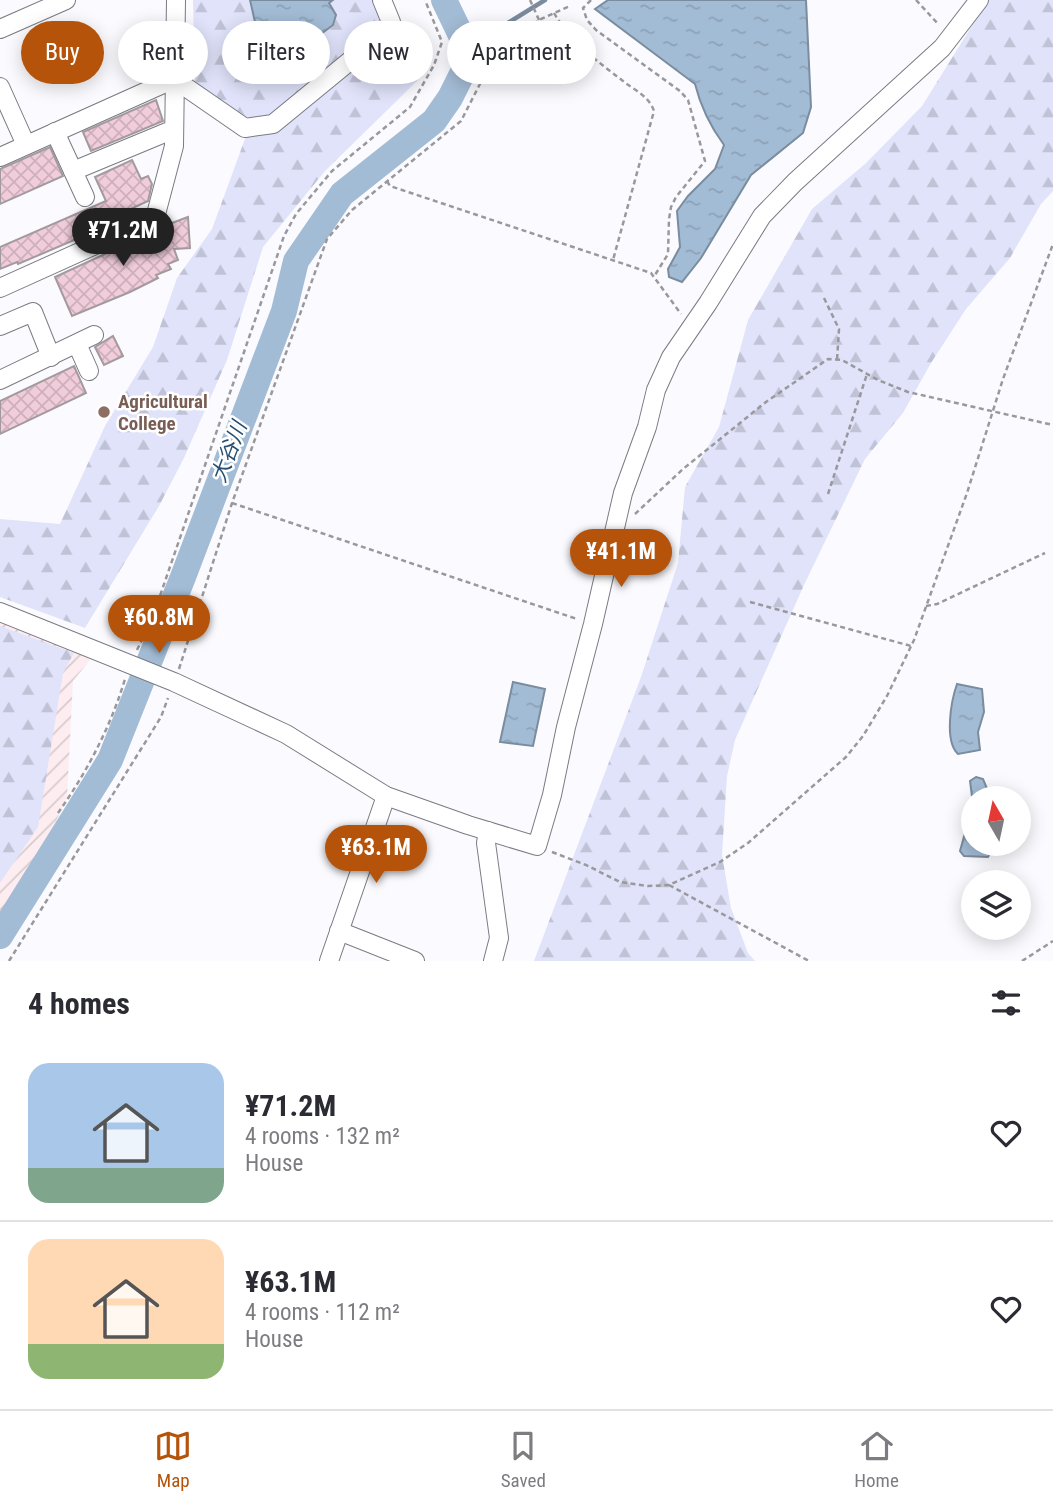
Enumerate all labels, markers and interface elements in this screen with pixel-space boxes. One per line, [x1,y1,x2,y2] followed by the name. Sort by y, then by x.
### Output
[21,21,104,84] chip: Buy
[118,21,208,84] chip: Rent
[222,21,330,84] chip: Filters
[344,21,433,84] chip: New
[447,21,596,84] chip: Apartment
[66,208,180,268] pin: ¥71.2M
[88,217,158,244] text: ¥71.2M
[118,390,208,435] place label: Agricultural College
[96,404,112,420] marker: Agricultural College
[207,416,252,486] water label: 大谷川
[564,530,678,589] pin: ¥41.1M
[586,538,656,565] text: ¥41.1M
[102,596,216,655] pin: ¥60.8M
[124,604,194,631] text: ¥60.8M
[961,786,1031,856] north arrow
[961,786,1031,940] map controls
[319,826,433,885] pin: ¥63.1M
[341,834,411,861] text: ¥63.1M
[961,870,1031,940] button: layers
[987,984,1025,1022] icon: filters
[28,986,130,1021] text: 4 homes
[245,1088,336,1123] text: ¥71.2M
[84,1091,168,1175] icon: home
[987,1114,1025,1152] icon: heart
[245,1123,400,1150] text: 4 rooms · 132 m²
[245,1150,303,1177] text: House
[245,1264,336,1299] text: ¥63.1M
[84,1267,168,1351] icon: home
[987,1290,1025,1328] icon: heart
[245,1299,400,1326] text: 4 rooms · 112 m²
[245,1326,303,1353] text: House
[154,1427,192,1492] tab: Map
[501,1427,546,1492] tab: Saved
[854,1427,899,1492] tab: Home

